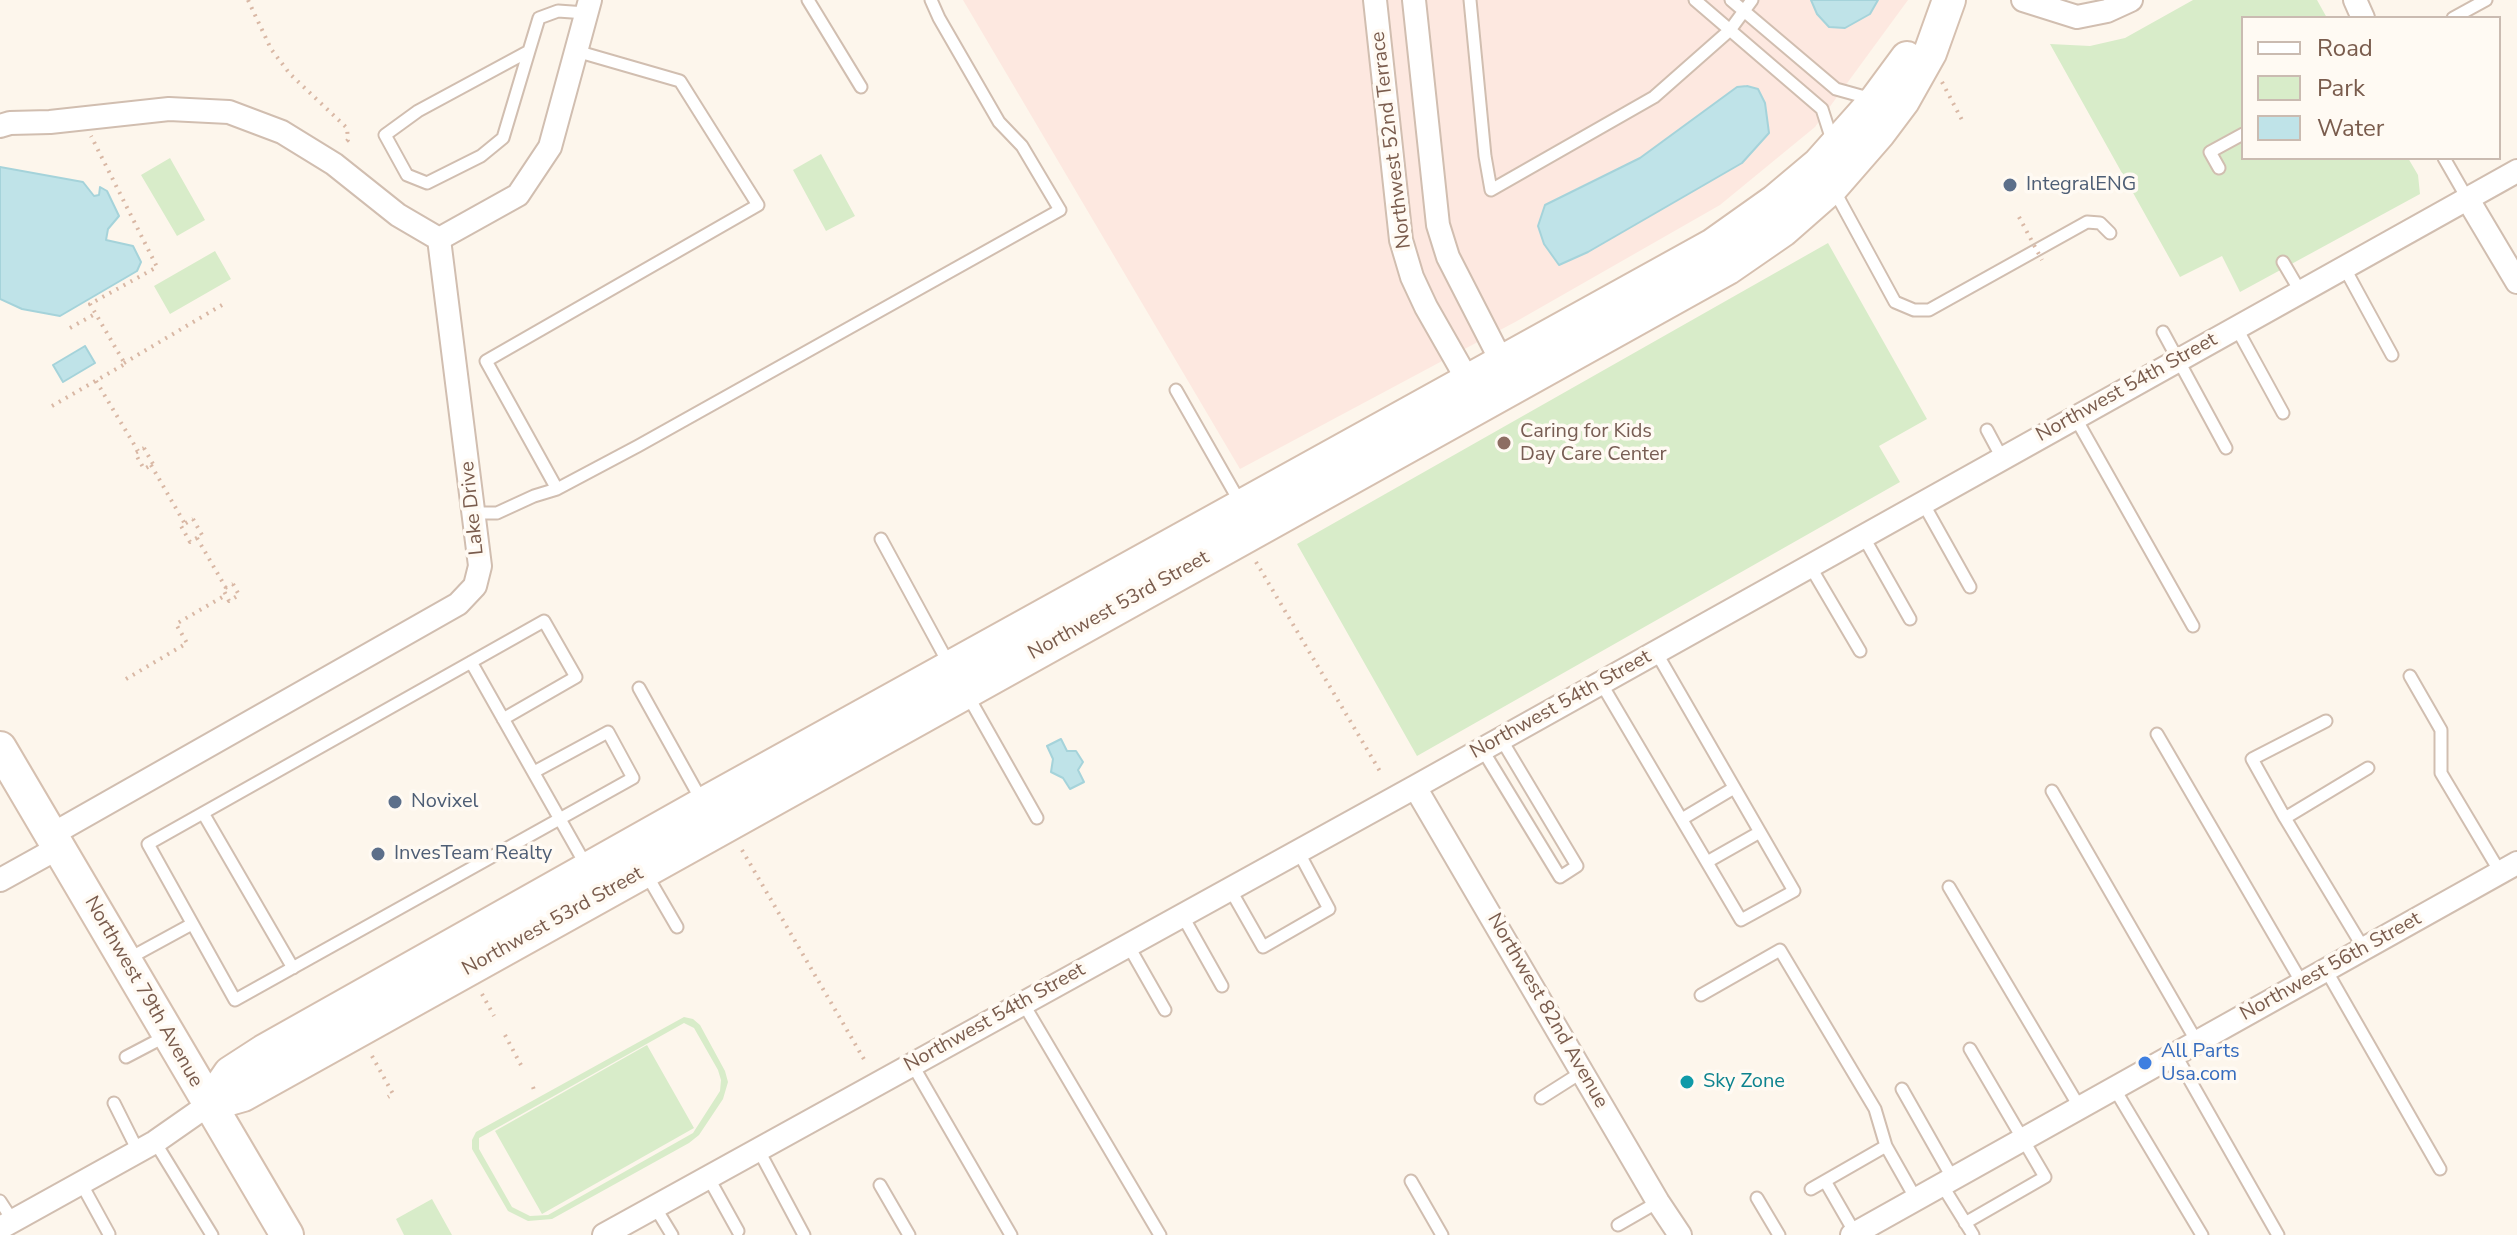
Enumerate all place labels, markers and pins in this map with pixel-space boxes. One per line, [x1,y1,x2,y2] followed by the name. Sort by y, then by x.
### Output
[2026,173,2136,197] place label: IntegralENG
[2001,176,2019,194] marker: IntegralENG
[1520,420,1667,467] place label: Caring for Kids Day Care Center
[1495,434,1513,452] marker: Caring for Kids Day Care Center
[411,790,479,814] place label: Novixel
[386,793,404,811] marker: Novixel
[394,842,552,866] place label: InvesTeam Realty
[369,845,387,863] marker: InvesTeam Realty
[2161,1040,2240,1087] place label: All Parts Usa.com
[2136,1054,2154,1072] marker: All Parts Usa.com
[1703,1070,1785,1094] place label: Sky Zone
[1678,1073,1696,1091] marker: Sky Zone

